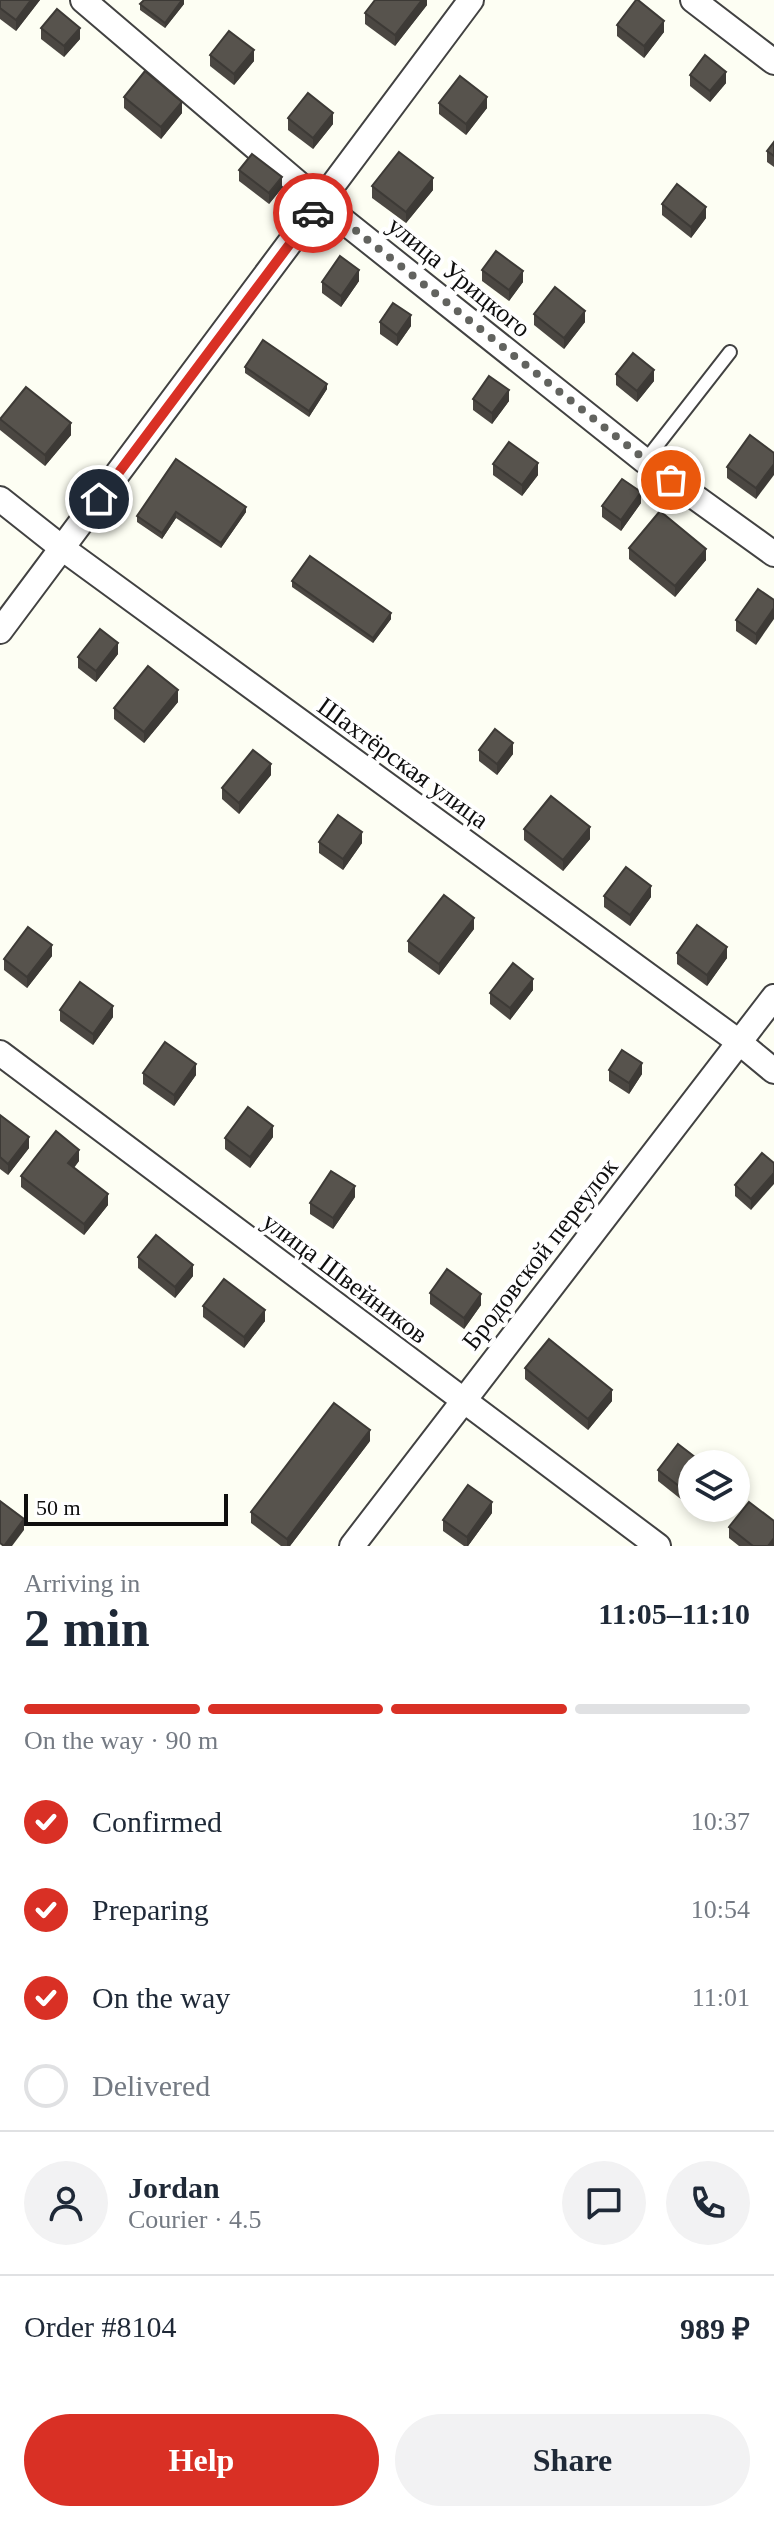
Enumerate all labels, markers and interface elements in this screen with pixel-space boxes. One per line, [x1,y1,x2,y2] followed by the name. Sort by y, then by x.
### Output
[273,173,353,253] courier
[291,191,335,235] icon: car
[382,211,536,343] street label: улица Урицкого
[637,446,705,514] pin
[649,458,693,502] icon: bag
[65,465,133,533] pin
[77,477,121,521] icon: home
[312,691,494,835] street label: Шахтёрская улица
[456,1152,624,1355] street label: Бродовской переулок
[257,1207,433,1349] street label: улица Швейников
[678,1450,750,1522] map controls
[678,1450,750,1522] button: layers
[24,1490,228,1526] scale bar
[36,1495,81,1520] text: 50 m
[24,1569,140,1598] text: Arriving in
[598,1597,750,1630] text: 11:05–11:10
[24,1600,150,1657] text: 2 min
[24,1726,218,1755] text: On the way · 90 m
[24,1800,68,1844] icon: check
[92,1805,222,1838] text: Confirmed
[691,1807,750,1836] text: 10:37
[24,1888,68,1932] icon: check
[92,1893,209,1926] text: Preparing
[691,1895,750,1924] text: 10:54
[24,1976,68,2020] icon: check
[92,1981,230,2014] text: On the way
[692,1983,750,2012] text: 11:01
[92,2069,210,2102] text: Delivered
[24,2161,108,2245] button: person
[562,2161,646,2245] button: chat
[666,2161,750,2245] button: phone
[128,2171,220,2204] text: Jordan
[128,2205,262,2234] text: Courier · 4.5
[24,2310,176,2343] text: Order #8104
[680,2312,750,2345] text: 989 ₽
[24,2414,379,2506] button: Help
[395,2414,750,2506] button: Share

